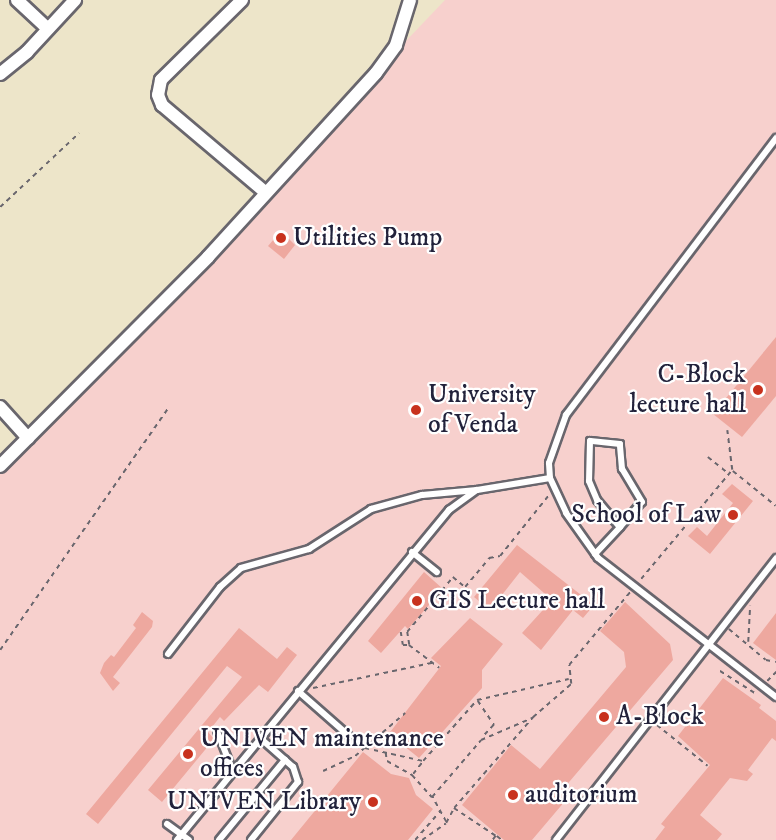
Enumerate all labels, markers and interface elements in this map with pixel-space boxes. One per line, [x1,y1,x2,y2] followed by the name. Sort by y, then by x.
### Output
[293,222,442,254] place label: Utilities Pump
[274,231,288,245] marker: Utilities Pump
[629,359,746,420] place label: C-Block lecture hall
[428,379,536,440] place label: University of Venda
[751,383,765,397] marker: C-Block lecture hall
[409,403,423,417] marker: University of Venda
[571,499,721,531] place label: School of Law
[726,508,740,522] marker: School of Law
[429,585,605,617] place label: GIS Lecture hall
[410,594,424,608] marker: GIS Lecture hall
[616,701,704,733] place label: A-Block
[597,710,611,724] marker: A-Block
[200,723,444,784] place label: UNIVEN maintenance offices
[181,747,195,761] marker: UNIVEN maintenance offices
[525,779,637,811] place label: auditorium
[167,786,361,818] place label: UNIVEN Library
[506,788,520,802] marker: auditorium
[366,795,380,809] marker: UNIVEN Library

